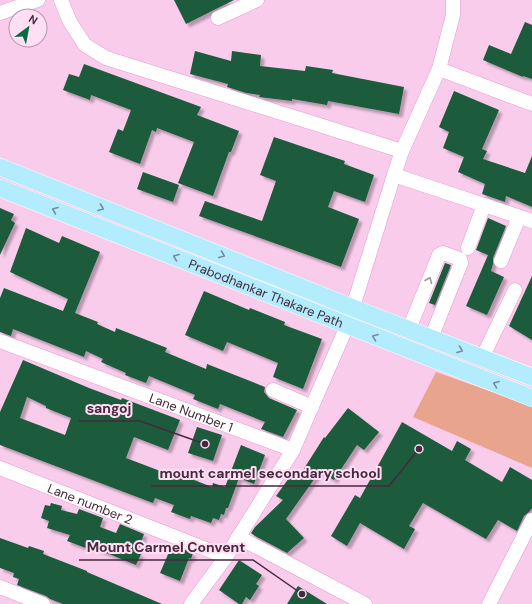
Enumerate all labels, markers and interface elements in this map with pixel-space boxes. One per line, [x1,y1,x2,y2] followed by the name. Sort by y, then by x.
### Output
[8,8,48,48] north arrow
[26,11,40,28] text: N
[98,203,105,211] one-way arrow
[51,206,58,214] one-way arrow
[219,251,226,259] one-way arrow
[172,254,179,262] one-way arrow
[186,255,346,331] street label: Prabodhankar Thakare Path
[424,277,432,284] one-way arrow
[371,333,378,341] one-way arrow
[457,345,464,353] one-way arrow
[492,380,499,388] one-way arrow
[147,389,235,435] street label: Lane Number 1
[79,395,140,421] callout: sangoj
[87,399,132,417] text: sangoj
[151,460,389,486] callout: mount carmel secondary school
[159,464,381,482] text: mount carmel secondary school
[45,479,135,528] street label: Lane number 2
[79,534,253,560] callout: Mount Carmel Convent
[87,538,245,556] text: Mount Carmel Convent

